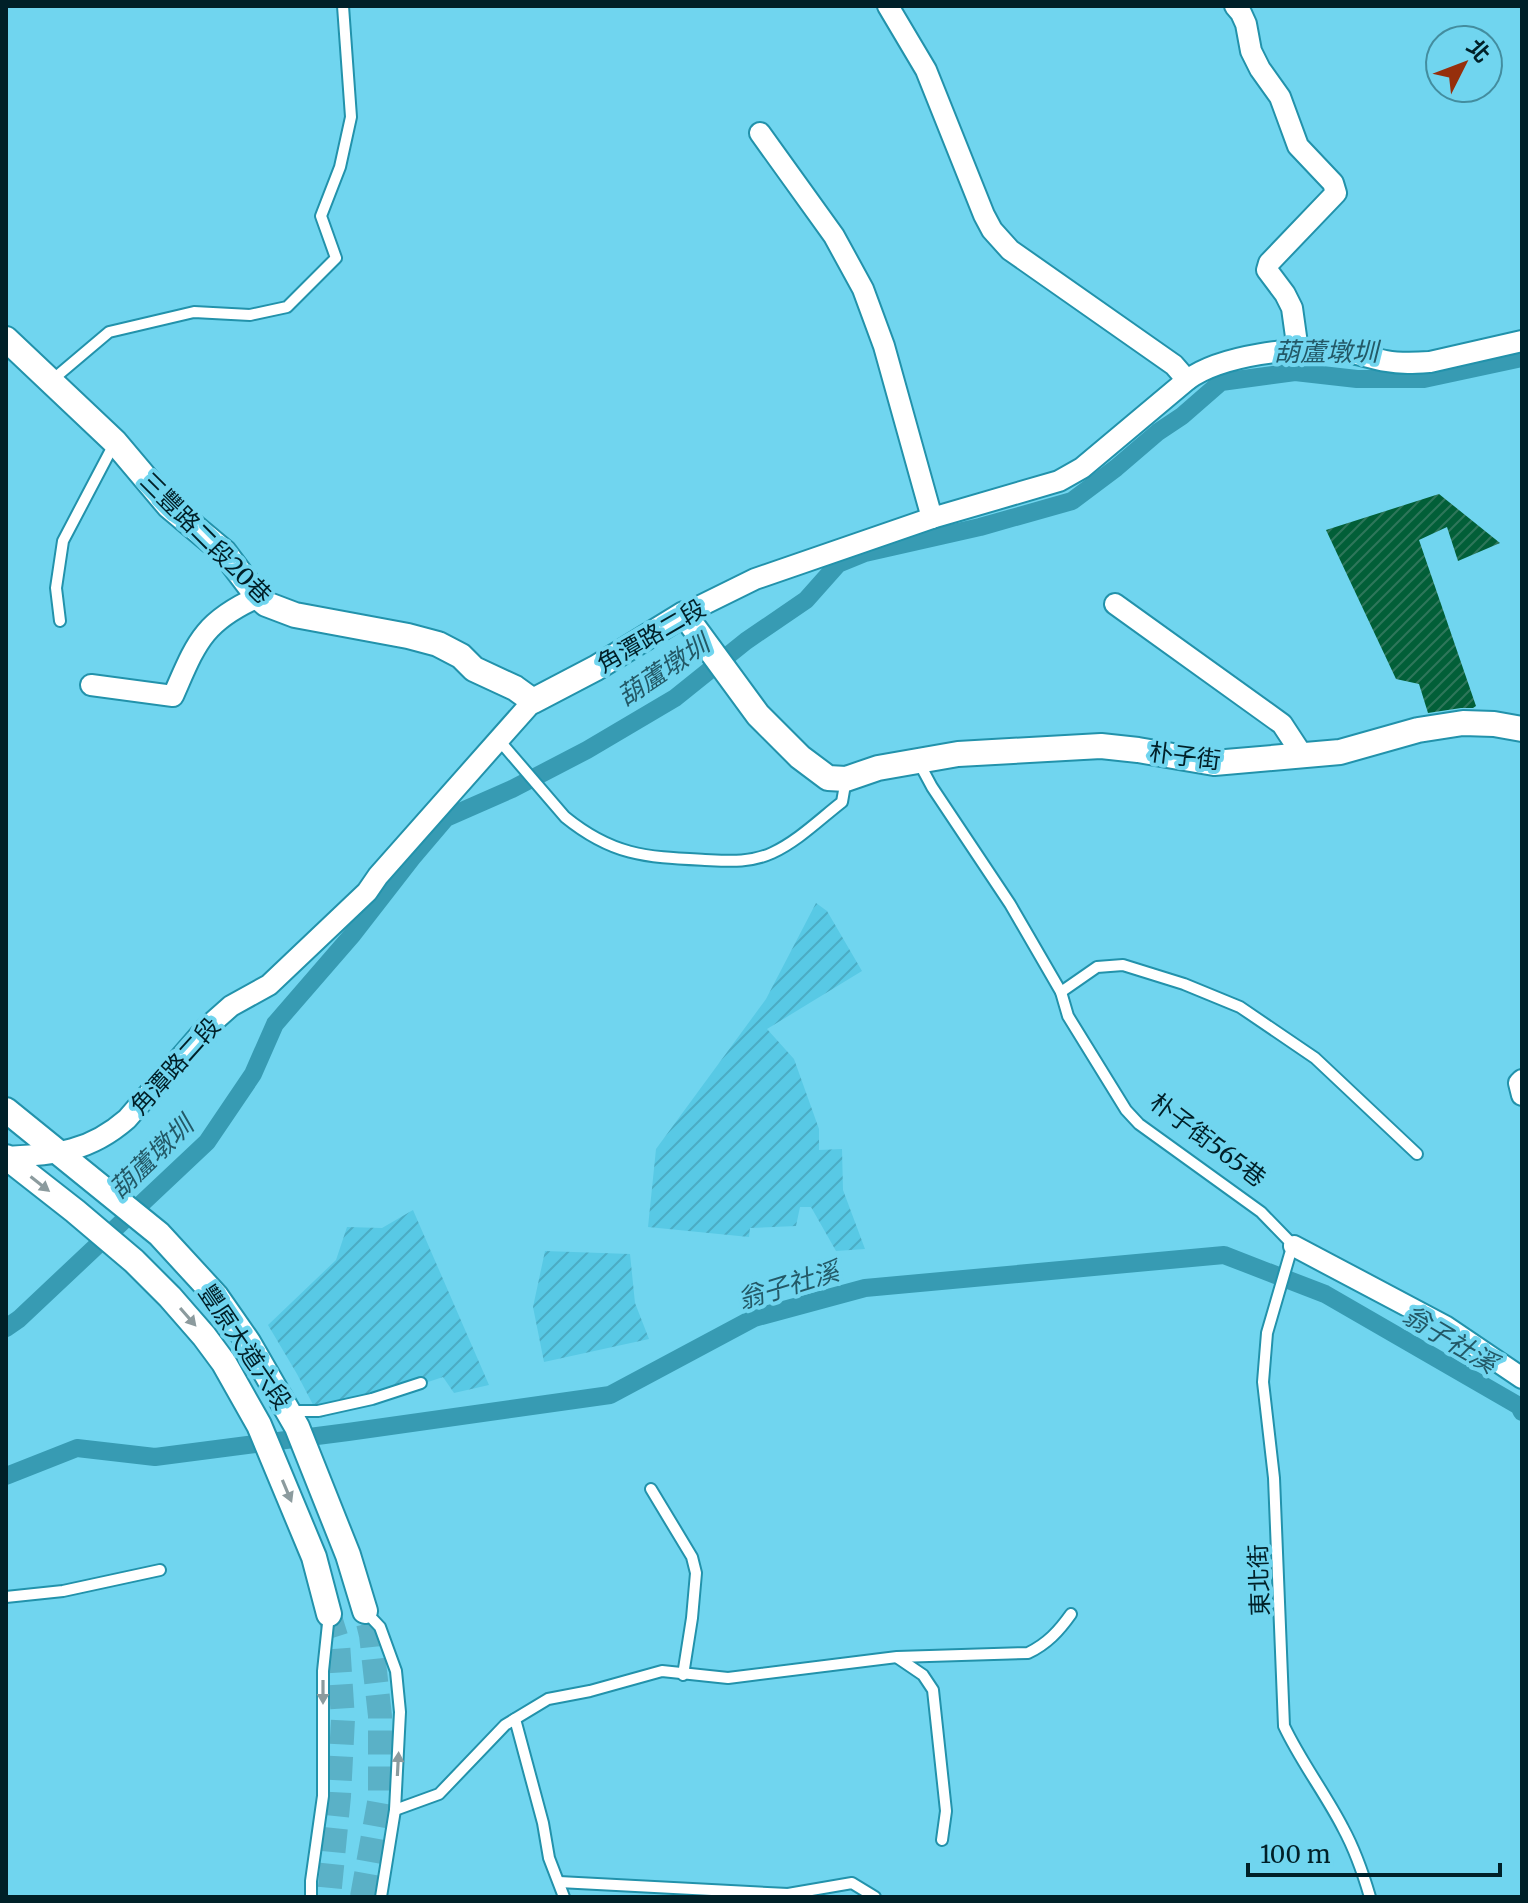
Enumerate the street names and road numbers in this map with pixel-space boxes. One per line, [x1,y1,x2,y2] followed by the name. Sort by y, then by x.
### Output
[134,466,278,610] street label: 三豐路二段20巷
[591,593,711,679] street label: 角潭路二段
[1147,736,1223,776] street label: 朴子街
[123,1011,227,1121] street label: 角潭路二段
[1144,1086,1272,1194] street label: 朴子街565巷
[192,1279,298,1415] street label: 豐原大道六段
[1242,1543,1276,1617] street label: 東北街

